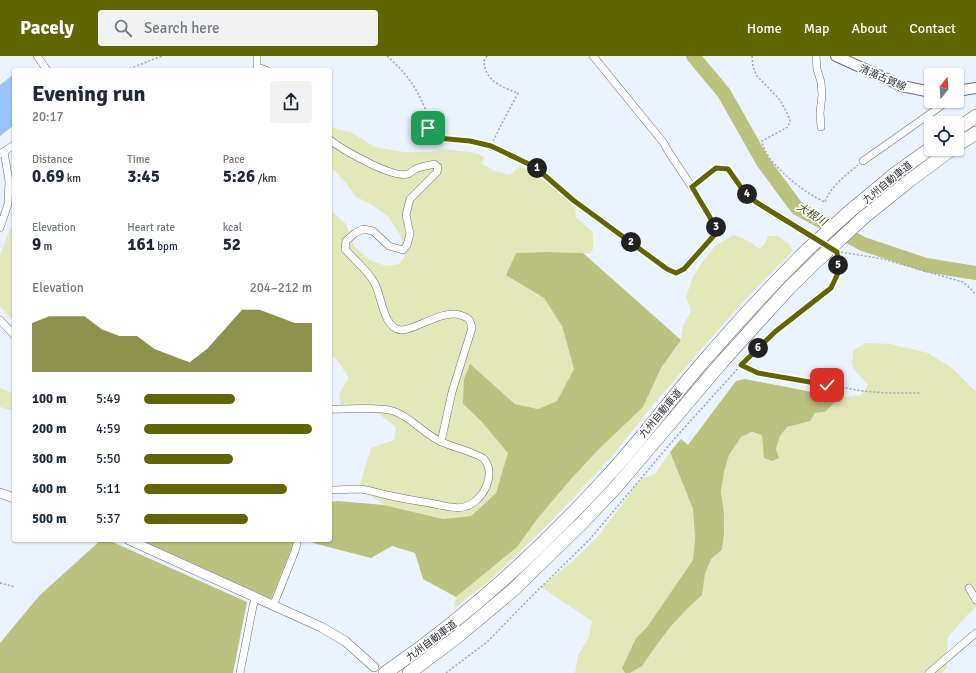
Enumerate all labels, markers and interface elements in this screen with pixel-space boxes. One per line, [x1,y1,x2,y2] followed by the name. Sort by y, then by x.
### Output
[98,10,378,46] search box
[20,16,74,40] text: Pacely
[112,17,134,39] icon: search
[144,19,220,37] text: Search here
[747,20,782,37] text: Home
[804,20,829,37] text: Map
[851,20,887,37] text: About
[909,20,956,37] text: Contact
[857,63,908,93] street label: 清滝古賀線
[924,68,964,108] north arrow
[924,68,964,156] map controls
[32,80,146,107] text: Evening run
[270,81,312,123] button: share
[32,109,64,125] text: 20:17
[411,111,445,145] pin
[924,116,964,156] button: locate
[417,117,439,139] icon: arrive
[32,153,73,166] text: Distance
[127,153,150,166] text: Time
[223,153,245,166] text: Pace
[527,158,547,178] pin: 1
[861,159,915,206] street label: 九州自動車道
[534,161,540,174] text: 1
[32,166,64,187] text: 0.69
[127,166,160,187] text: 3:45
[223,166,255,187] text: 5:26
[64,172,81,185] text: km
[255,172,277,185] text: /km
[737,184,757,204] pin: 4
[744,187,750,200] text: 4
[794,200,830,229] water label: 大根川
[706,217,726,237] pin: 3
[713,220,719,233] text: 3
[32,221,76,234] text: Elevation
[127,221,175,234] text: Heart rate
[223,221,242,234] text: kcal
[621,232,641,252] pin: 2
[32,234,41,255] text: 9
[127,234,155,255] text: 161
[223,234,241,255] text: 52
[628,235,634,248] text: 2
[41,240,52,253] text: m
[155,240,178,253] text: bpm
[828,255,848,275] pin: 5
[835,258,841,271] text: 5
[32,280,84,296] text: Elevation
[250,280,312,296] text: 204–212 m
[748,338,768,358] pin: 6
[755,341,761,354] text: 6
[810,368,844,402] pin
[816,374,838,396] icon: check
[637,387,685,440] street label: 九州自動車道
[32,391,66,407] text: 100 m
[96,391,121,407] text: 5:49
[32,421,66,437] text: 200 m
[96,421,121,437] text: 4:59
[32,451,66,467] text: 300 m
[96,451,121,467] text: 5:50
[32,481,66,497] text: 400 m
[96,481,121,497] text: 5:11
[32,511,66,527] text: 500 m
[96,511,121,527] text: 5:37
[404,618,459,664] street label: 九州自動車道

